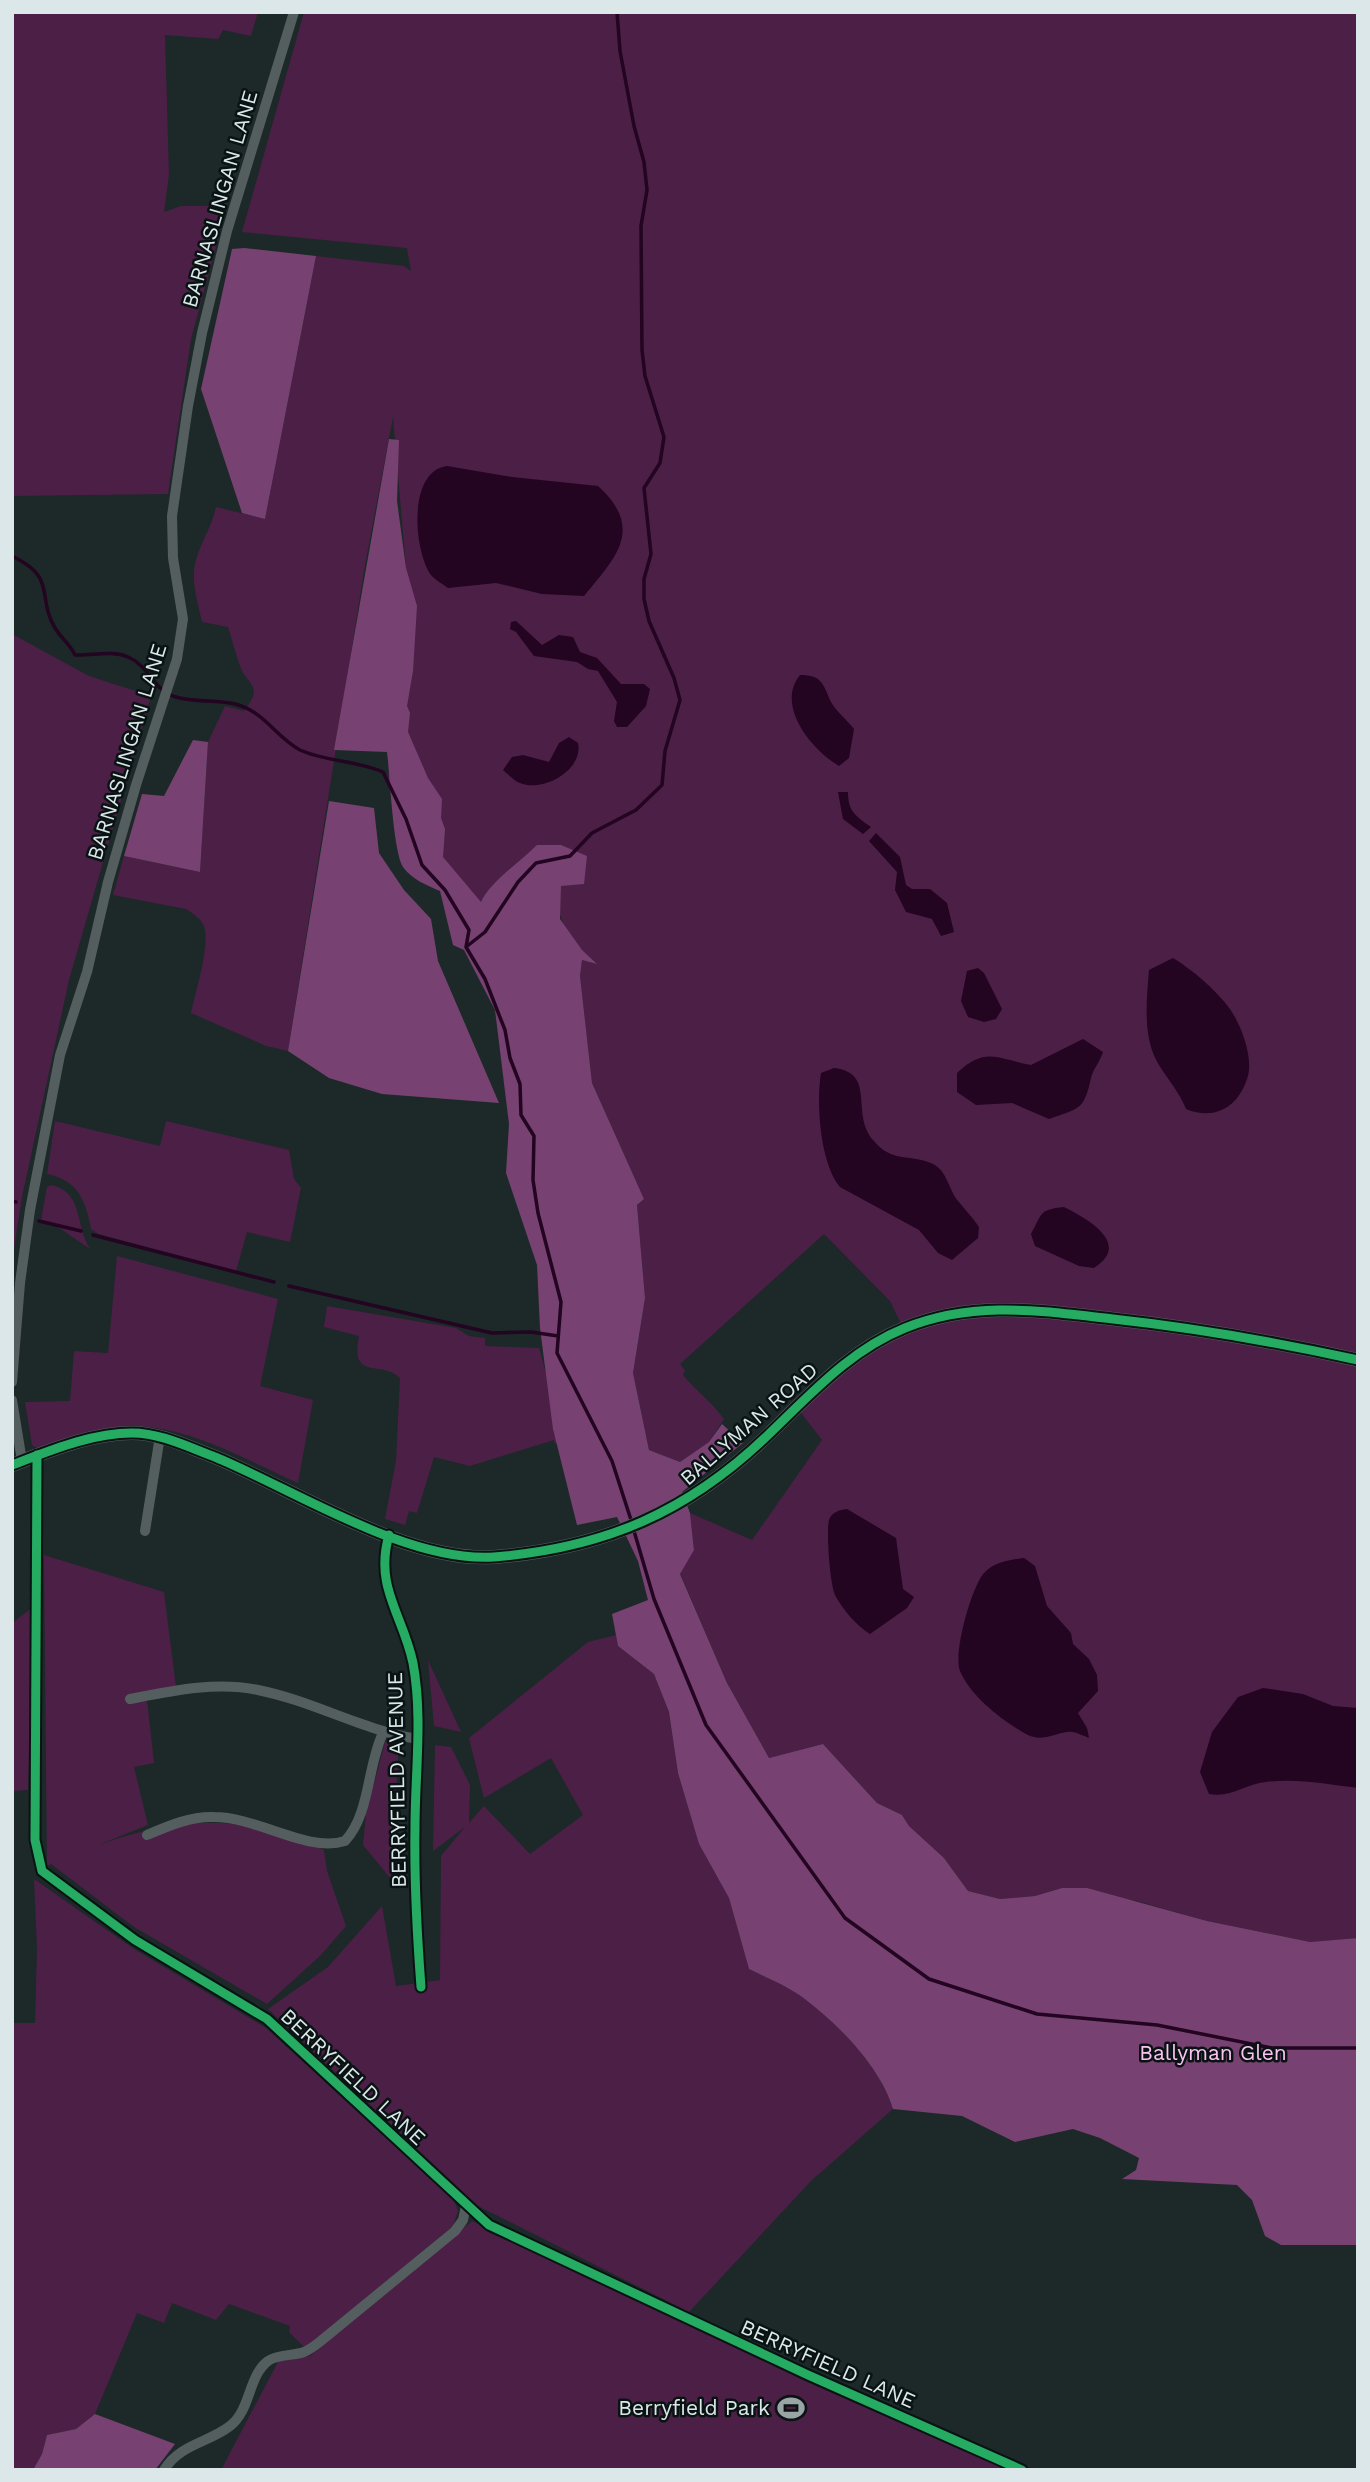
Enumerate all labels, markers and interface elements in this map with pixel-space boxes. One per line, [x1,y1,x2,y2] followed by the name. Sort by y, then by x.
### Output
[177,87,263,310] street label: BARNASLINGAN LANE
[82,641,171,863] street label: BARNASLINGAN LANE
[675,1357,823,1490] street label: BALLYMAN ROAD
[382,1672,411,1888] street label: BERRYFIELD AVENUE
[276,2003,431,2150] street label: BERRYFIELD LANE
[1139,2040,1287,2065] park label: Ballyman Glen
[737,2314,919,2413] street label: BERRYFIELD LANE
[776,2393,806,2423] sports icon: Berryfield Park
[618,2395,770,2420] place label: Berryfield Park

